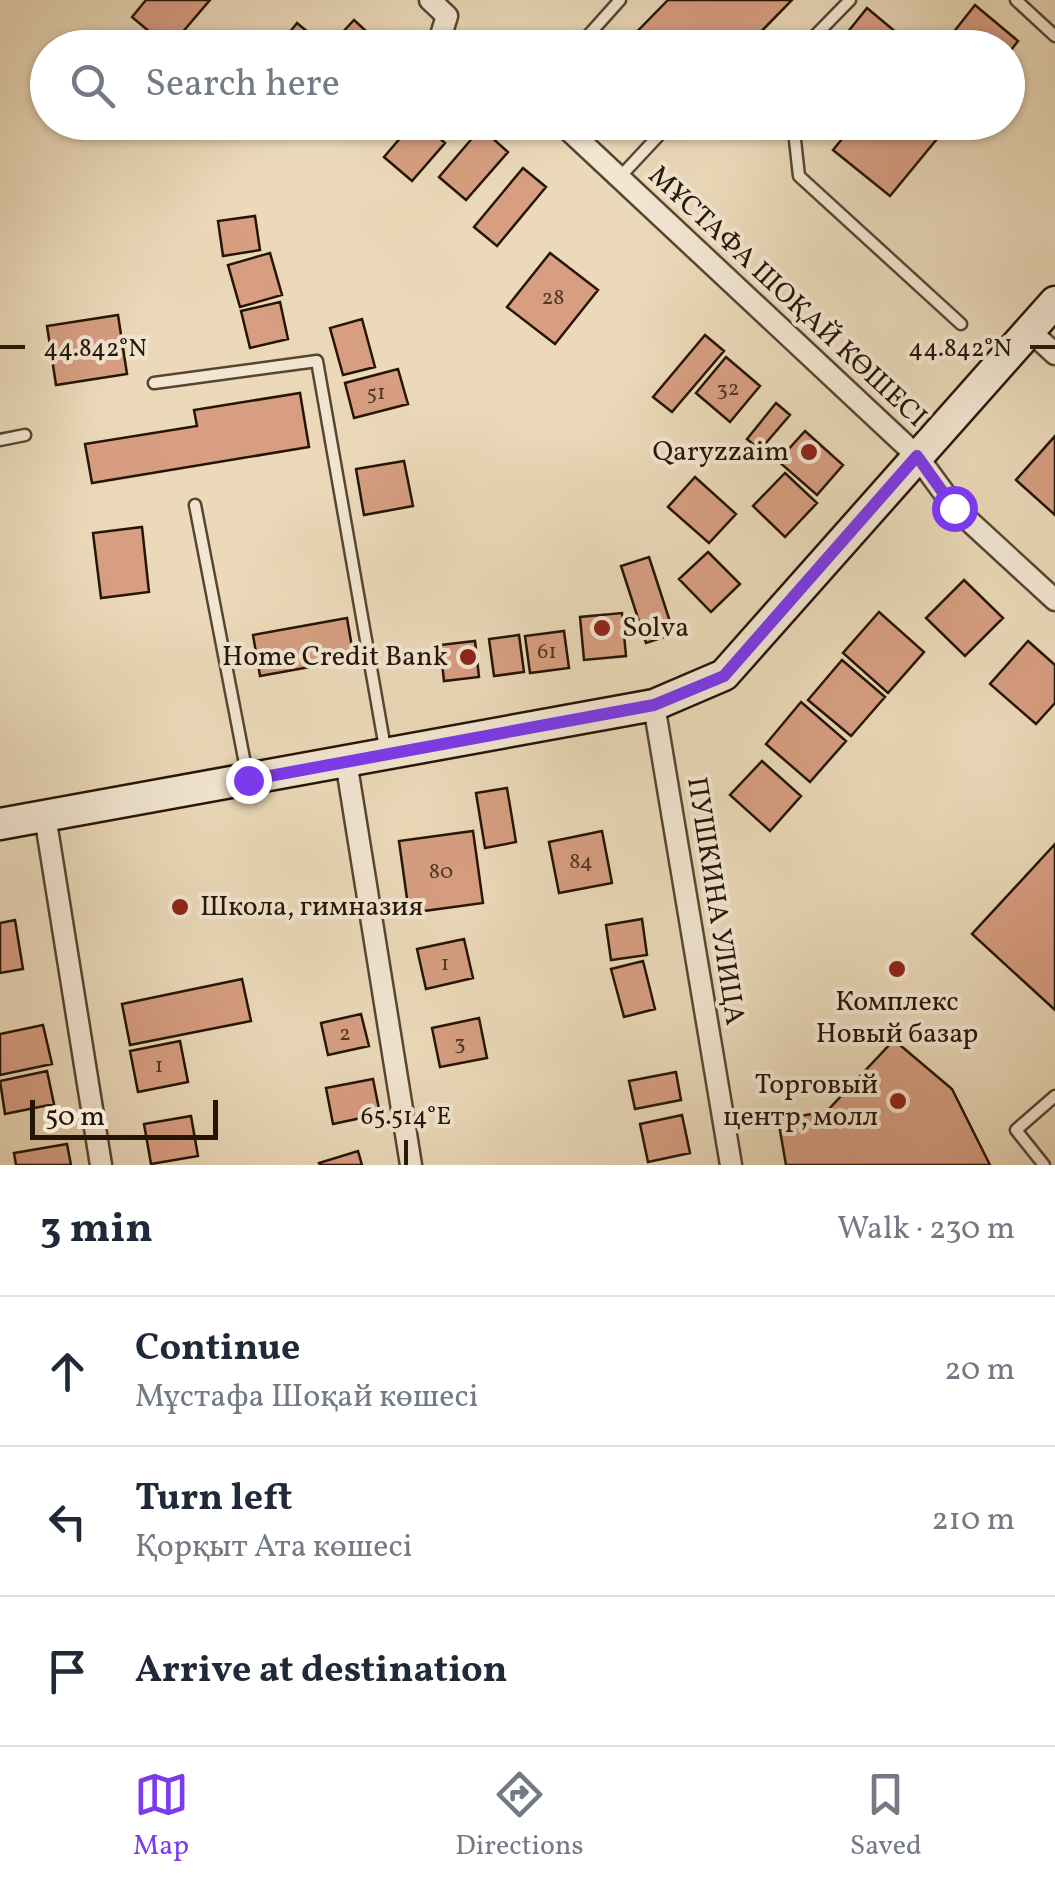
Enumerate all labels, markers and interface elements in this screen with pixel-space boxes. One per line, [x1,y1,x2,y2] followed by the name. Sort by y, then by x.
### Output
[30,30,1025,140] search box
[65,58,120,113] icon: search
[145,59,340,112] text: Search here
[639,157,935,437] street label: МҰСТАФА ШОҚАЙ КӨШЕСІ
[542,283,565,314] house number: 28
[43,332,147,367] text: 44.842°N
[908,332,1012,367] text: 44.842°N
[716,374,740,405] house number: 32
[366,378,386,409] house number: 51
[652,433,789,472] place label: Qaryzzaim
[798,441,820,463] marker: Qaryzzaim
[932,486,978,532] route start
[622,609,689,648] place label: Solva
[591,617,613,639] marker: Solva
[537,637,557,668] house number: 61
[222,638,448,677] place label: Home Credit Bank
[457,646,479,668] marker: Home Credit Bank
[226,758,272,804] route end
[676,774,754,1028] street label: ПУШКИНА УЛИЦА
[569,847,593,878] house number: 84
[429,857,453,888] house number: 80
[200,888,423,927] place label: Школа, гимназия
[169,896,191,918] marker: Школа, гимназия
[441,949,449,980] house number: 1
[886,958,908,980] marker: Комплекс Новый базар
[816,983,978,1054] place label: Комплекс Новый базар
[339,1019,351,1050] house number: 2
[454,1028,466,1059] house number: 3
[155,1051,163,1082] house number: 1
[723,1066,878,1137] place label: Торговый центр, молл
[887,1090,909,1112] marker: Торговый центр, молл
[30,1095,218,1140] scale bar
[45,1098,105,1137] text: 50 m
[361,1100,451,1135] text: 65.514°E
[40,1201,153,1260] text: 3 min
[837,1208,1015,1252] text: Walk · 230 m
[135,1323,300,1376] text: Continue
[40,1344,95,1399] icon: ahead
[944,1349,1015,1393] text: 20 m
[135,1376,478,1420] text: Мұстафа Шоқай көшесі
[135,1473,292,1526] text: Turn left
[40,1494,95,1549] icon: left
[931,1499,1015,1543] text: 210 m
[135,1526,412,1570] text: Қорқыт Ата көшесі
[40,1644,95,1699] icon: arrive
[135,1645,508,1698] text: Arrive at destination
[133,1767,189,1866] tab: Map
[455,1767,584,1866] tab: Directions
[850,1767,922,1866] tab: Saved

